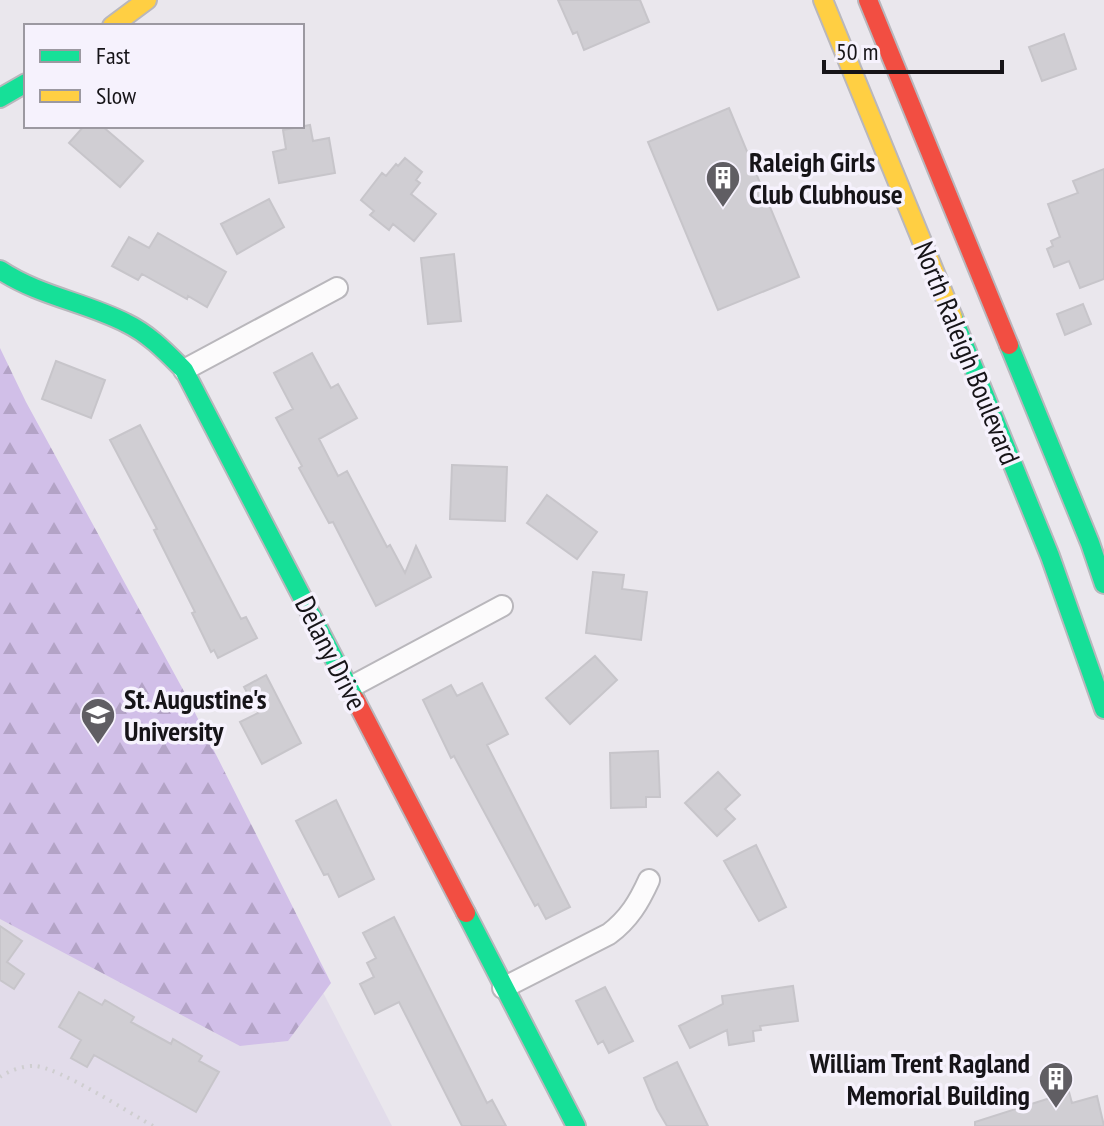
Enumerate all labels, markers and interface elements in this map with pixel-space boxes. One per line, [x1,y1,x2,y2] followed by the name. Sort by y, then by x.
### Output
[24,24,304,128] legend
[824,24,1002,74] scale bar
[836,36,878,67] text: 50 m
[96,40,131,71] text: Fast
[96,80,137,111] text: Slow
[749,143,903,212] place label: Raleigh Girls Club Clubhouse
[704,159,742,209] building icon: Raleigh Girls Club Clubhouse
[906,236,1029,470] street label: North Raleigh Boulevard
[287,590,376,716] street label: Delany Drive
[124,680,267,749] place label: St. Augustine's University
[79,696,117,746] school or university icon: St. Augustine's University
[809,1044,1030,1113] place label: William Trent Ragland Memorial Building
[1037,1060,1075,1110] building icon: William Trent Ragland Memorial Building

